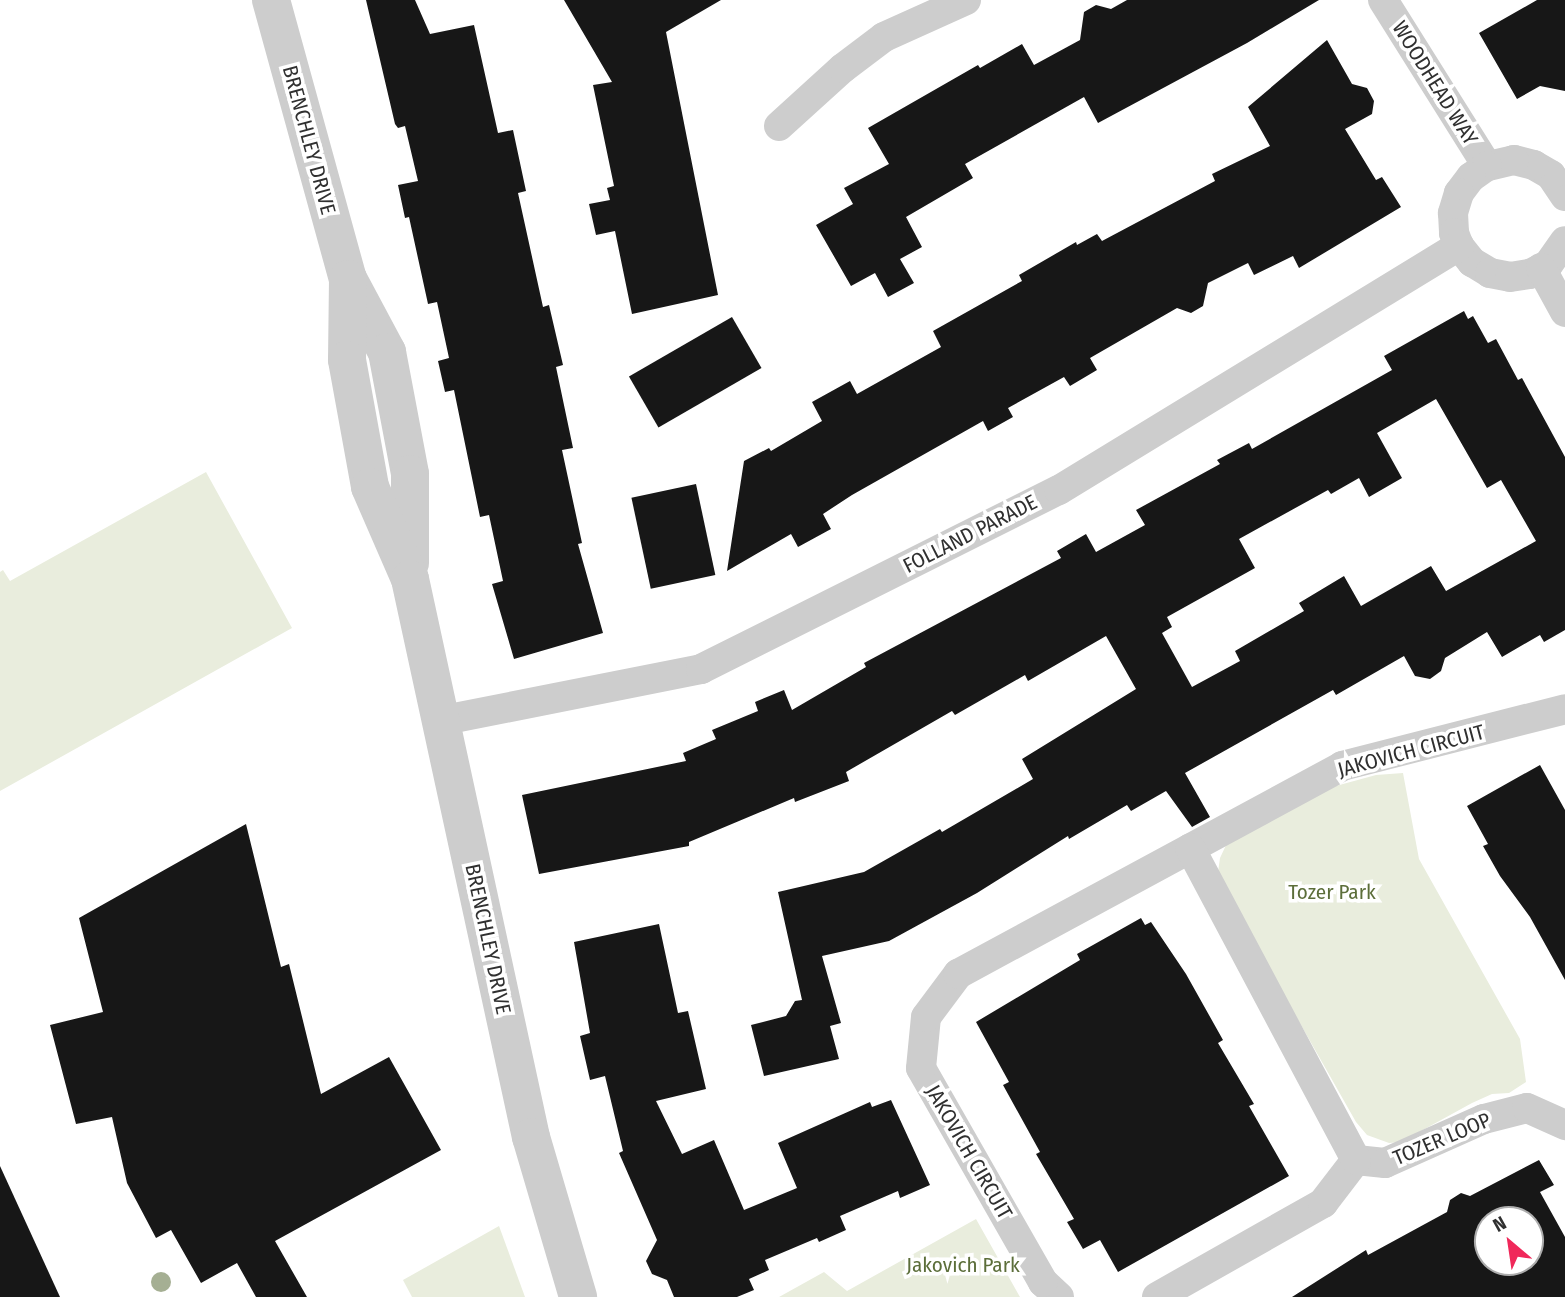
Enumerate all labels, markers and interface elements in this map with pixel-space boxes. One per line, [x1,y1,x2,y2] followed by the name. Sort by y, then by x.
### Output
[1387,16,1483,150] street label: WOODHEAD WAY
[277,63,341,217] street label: BRENCHLEY DRIVE
[899,489,1041,579] street label: FOLLAND PARADE
[1335,719,1487,783] street label: JAKOVICH CIRCUIT
[460,862,516,1016] street label: BRENCHLEY DRIVE
[1288,879,1376,905] park label: Tozer Park
[920,1080,1018,1224] street label: JAKOVICH CIRCUIT
[1389,1107,1495,1171] street label: TOZER LOOP
[1474,1206,1544,1276] north arrow
[1489,1211,1510,1237] text: N
[906,1252,1020,1278] park label: Jakovich Park

